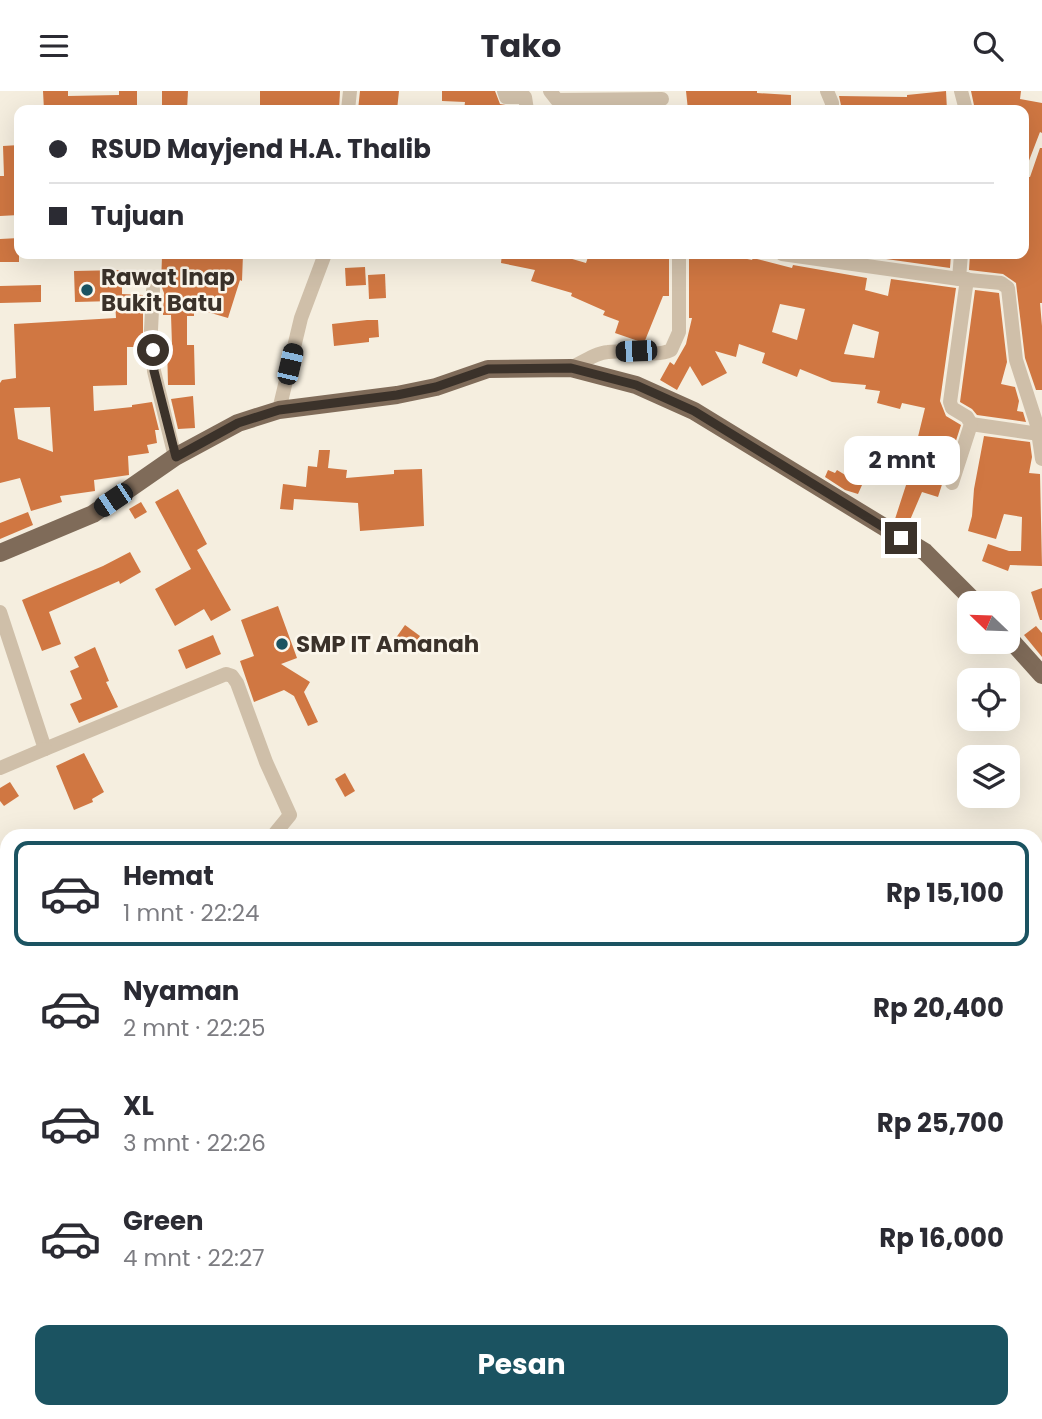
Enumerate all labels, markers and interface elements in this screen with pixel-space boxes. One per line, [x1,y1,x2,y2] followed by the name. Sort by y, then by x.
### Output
[481,23,561,68] text: Tako
[35,27,73,65] icon: menu
[969,27,1007,65] icon: search
[91,131,431,167] text: RSUD Mayjend H.A. Thalib
[91,198,184,234] text: Tujuan
[101,261,235,319] place label: Rawat Inap Bukit Batu
[79,282,95,298] marker: Rawat Inap Bukit Batu
[137,334,169,366] route start
[615,340,658,362] car
[276,341,305,387] car
[843,437,959,485] callout: 2 mnt
[868,444,936,476] text: 2 mnt
[90,480,137,520] car
[885,522,917,554] route end
[957,591,1020,655] north arrow
[957,591,1020,808] map controls
[296,628,479,660] place label: SMP IT Amanah
[274,636,290,652] marker: SMP IT Amanah
[957,668,1020,731] button: locate
[957,745,1020,808] button: layers
[123,858,214,894] text: Hemat
[39,862,102,925] icon: car
[886,875,1004,911] text: Rp 15,100
[123,897,259,929] text: 1 mnt · 22:24
[123,973,239,1009] text: Nyaman
[39,977,102,1040] icon: car
[873,990,1004,1026] text: Rp 20,400
[123,1012,265,1044] text: 2 mnt · 22:25
[123,1088,154,1124] text: XL
[39,1092,102,1155] icon: car
[877,1105,1004,1141] text: Rp 25,700
[123,1127,266,1159] text: 3 mnt · 22:26
[123,1203,204,1239] text: Green
[39,1207,102,1270] icon: car
[879,1220,1004,1256] text: Rp 16,000
[123,1242,265,1274] text: 4 mnt · 22:27
[35,1325,1008,1405] button: Pesan

